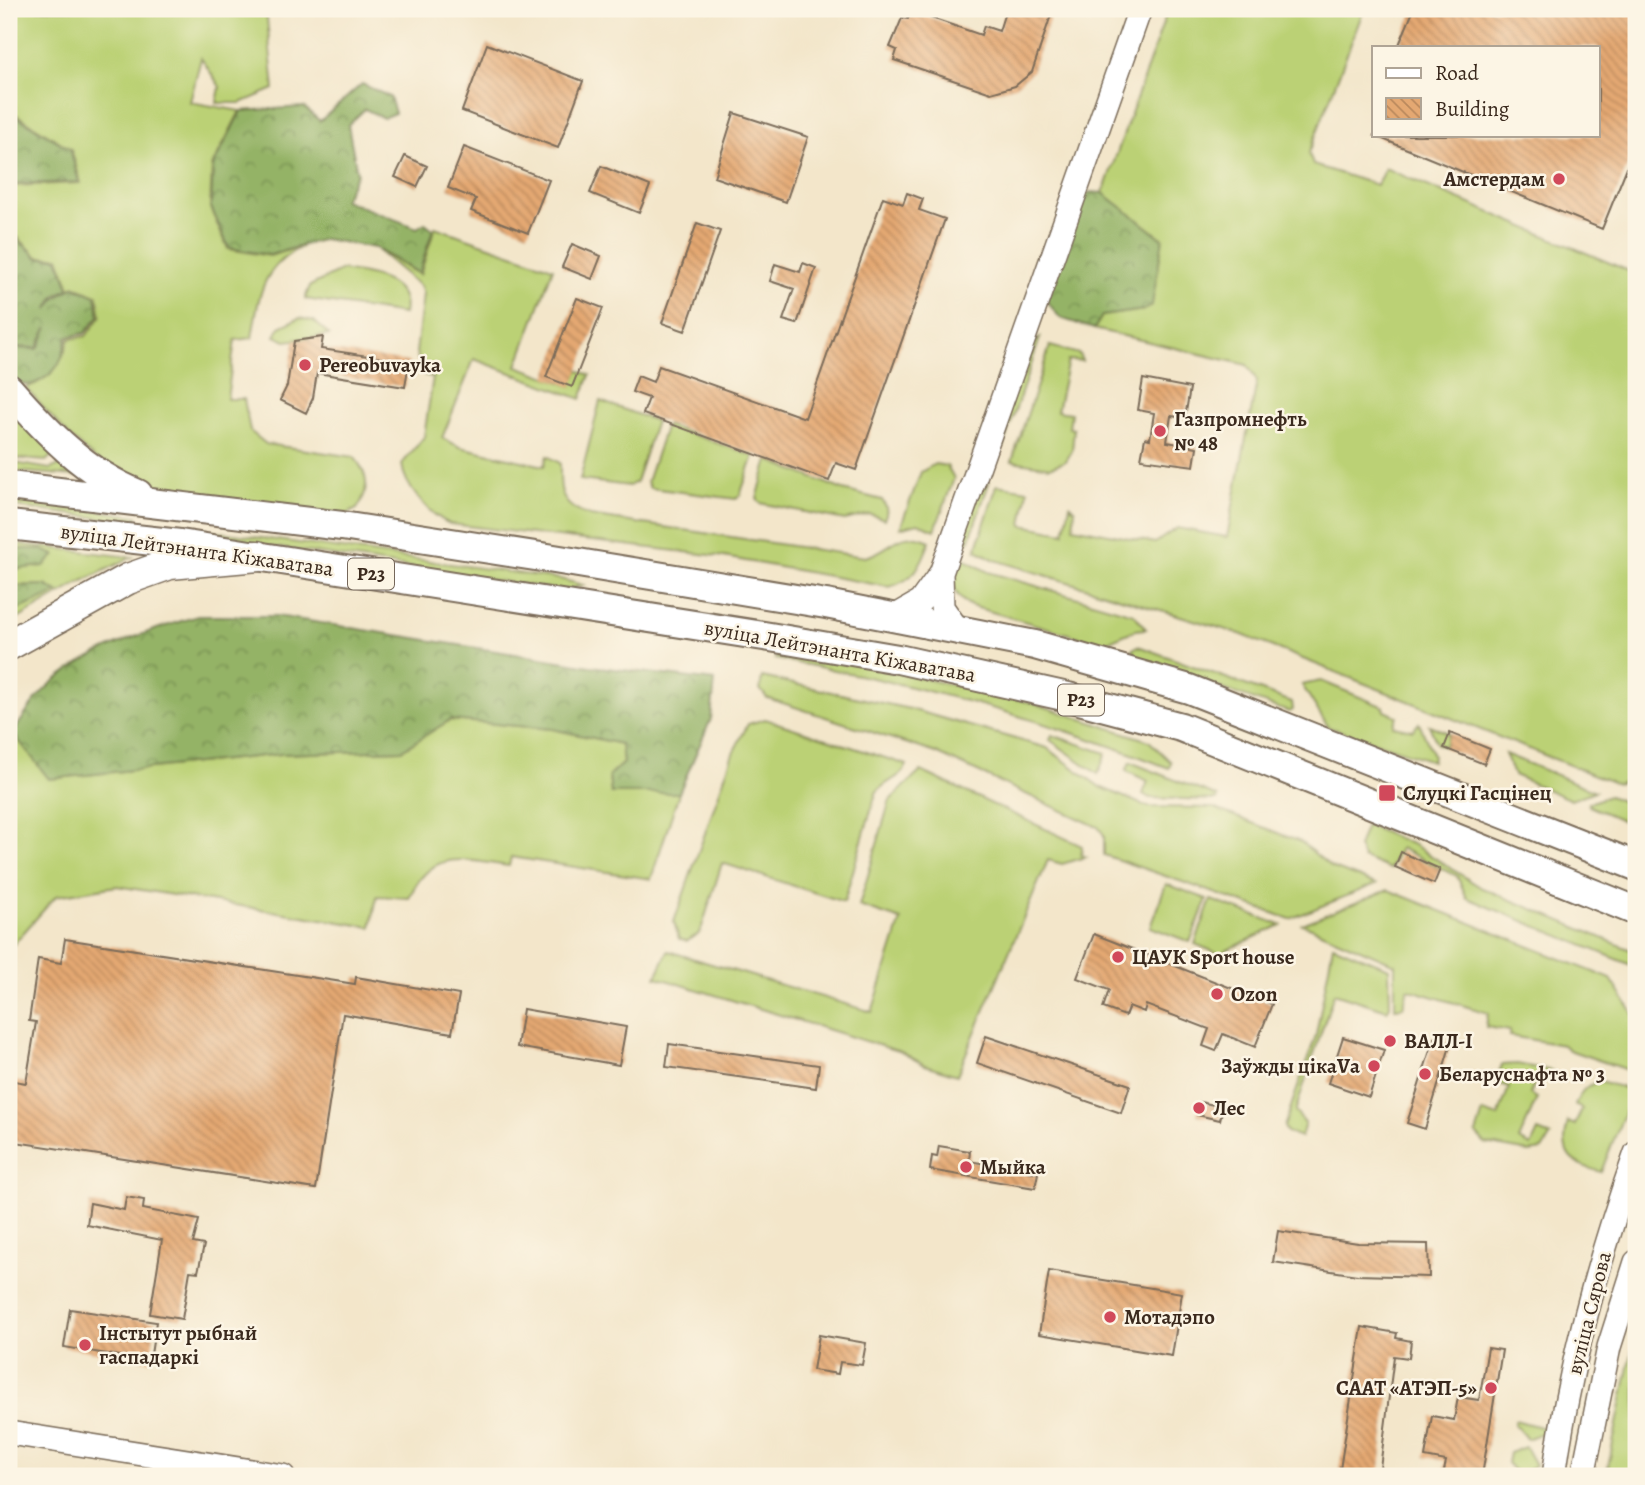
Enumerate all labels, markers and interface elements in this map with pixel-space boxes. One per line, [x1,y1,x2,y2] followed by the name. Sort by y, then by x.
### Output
[1372,46,1600,136] legend
[1435,59,1479,87] text: Road
[1435,95,1510,123] text: Building
[1443,165,1545,193] place label: Амстердам
[1551,171,1567,187] marker: Амстердам
[319,351,442,379] place label: Pereobuvayka
[297,357,313,373] marker: Pereobuvayka
[1174,405,1307,457] place label: Газпромнефть № 48
[1152,423,1168,439] marker: Газпромнефть № 48
[59,517,336,583] street label: вуліца Лейтэнанта Кіжаватава
[348,558,394,590] road number: Р23
[702,613,978,689] street label: вуліца Лейтэнанта Кіжаватава
[1058,684,1104,716] road number: Р23
[1403,779,1551,807] place label: Слуцкі Гасцінец
[1377,783,1397,803] marker: Слуцкі Гасцінец
[1132,943,1295,971] place label: ЦАУК Sport house
[1110,949,1126,965] marker: ЦАУК Sport house
[1231,980,1278,1008] place label: Ozon
[1209,986,1225,1002] marker: Ozon
[1404,1027,1473,1055] place label: ВАЛЛ-І
[1382,1033,1398,1049] marker: ВАЛЛ-І
[1221,1052,1360,1080] place label: Заўжды цікаVа
[1366,1058,1382,1074] marker: Заўжды цікаVа
[1439,1060,1605,1088] place label: Беларуснафта № 3
[1417,1066,1433,1082] marker: Беларуснафта № 3
[1213,1094,1245,1122] place label: Лес
[1191,1100,1207,1116] marker: Лес
[980,1153,1046,1181] place label: Мыйка
[958,1159,974,1175] marker: Мыйка
[1560,1248,1618,1378] street label: вуліца Сярова
[1124,1303,1215,1331] place label: Мотадэпо
[1102,1309,1118,1325] marker: Мотадэпо
[99,1319,257,1371] place label: Інстытут рыбнай гаспадаркі
[77,1337,93,1353] marker: Інстытут рыбнай гаспадаркі
[1336,1374,1477,1402] place label: СААТ «АТЭП-5»
[1483,1380,1499,1396] marker: СААТ «АТЭП-5»

